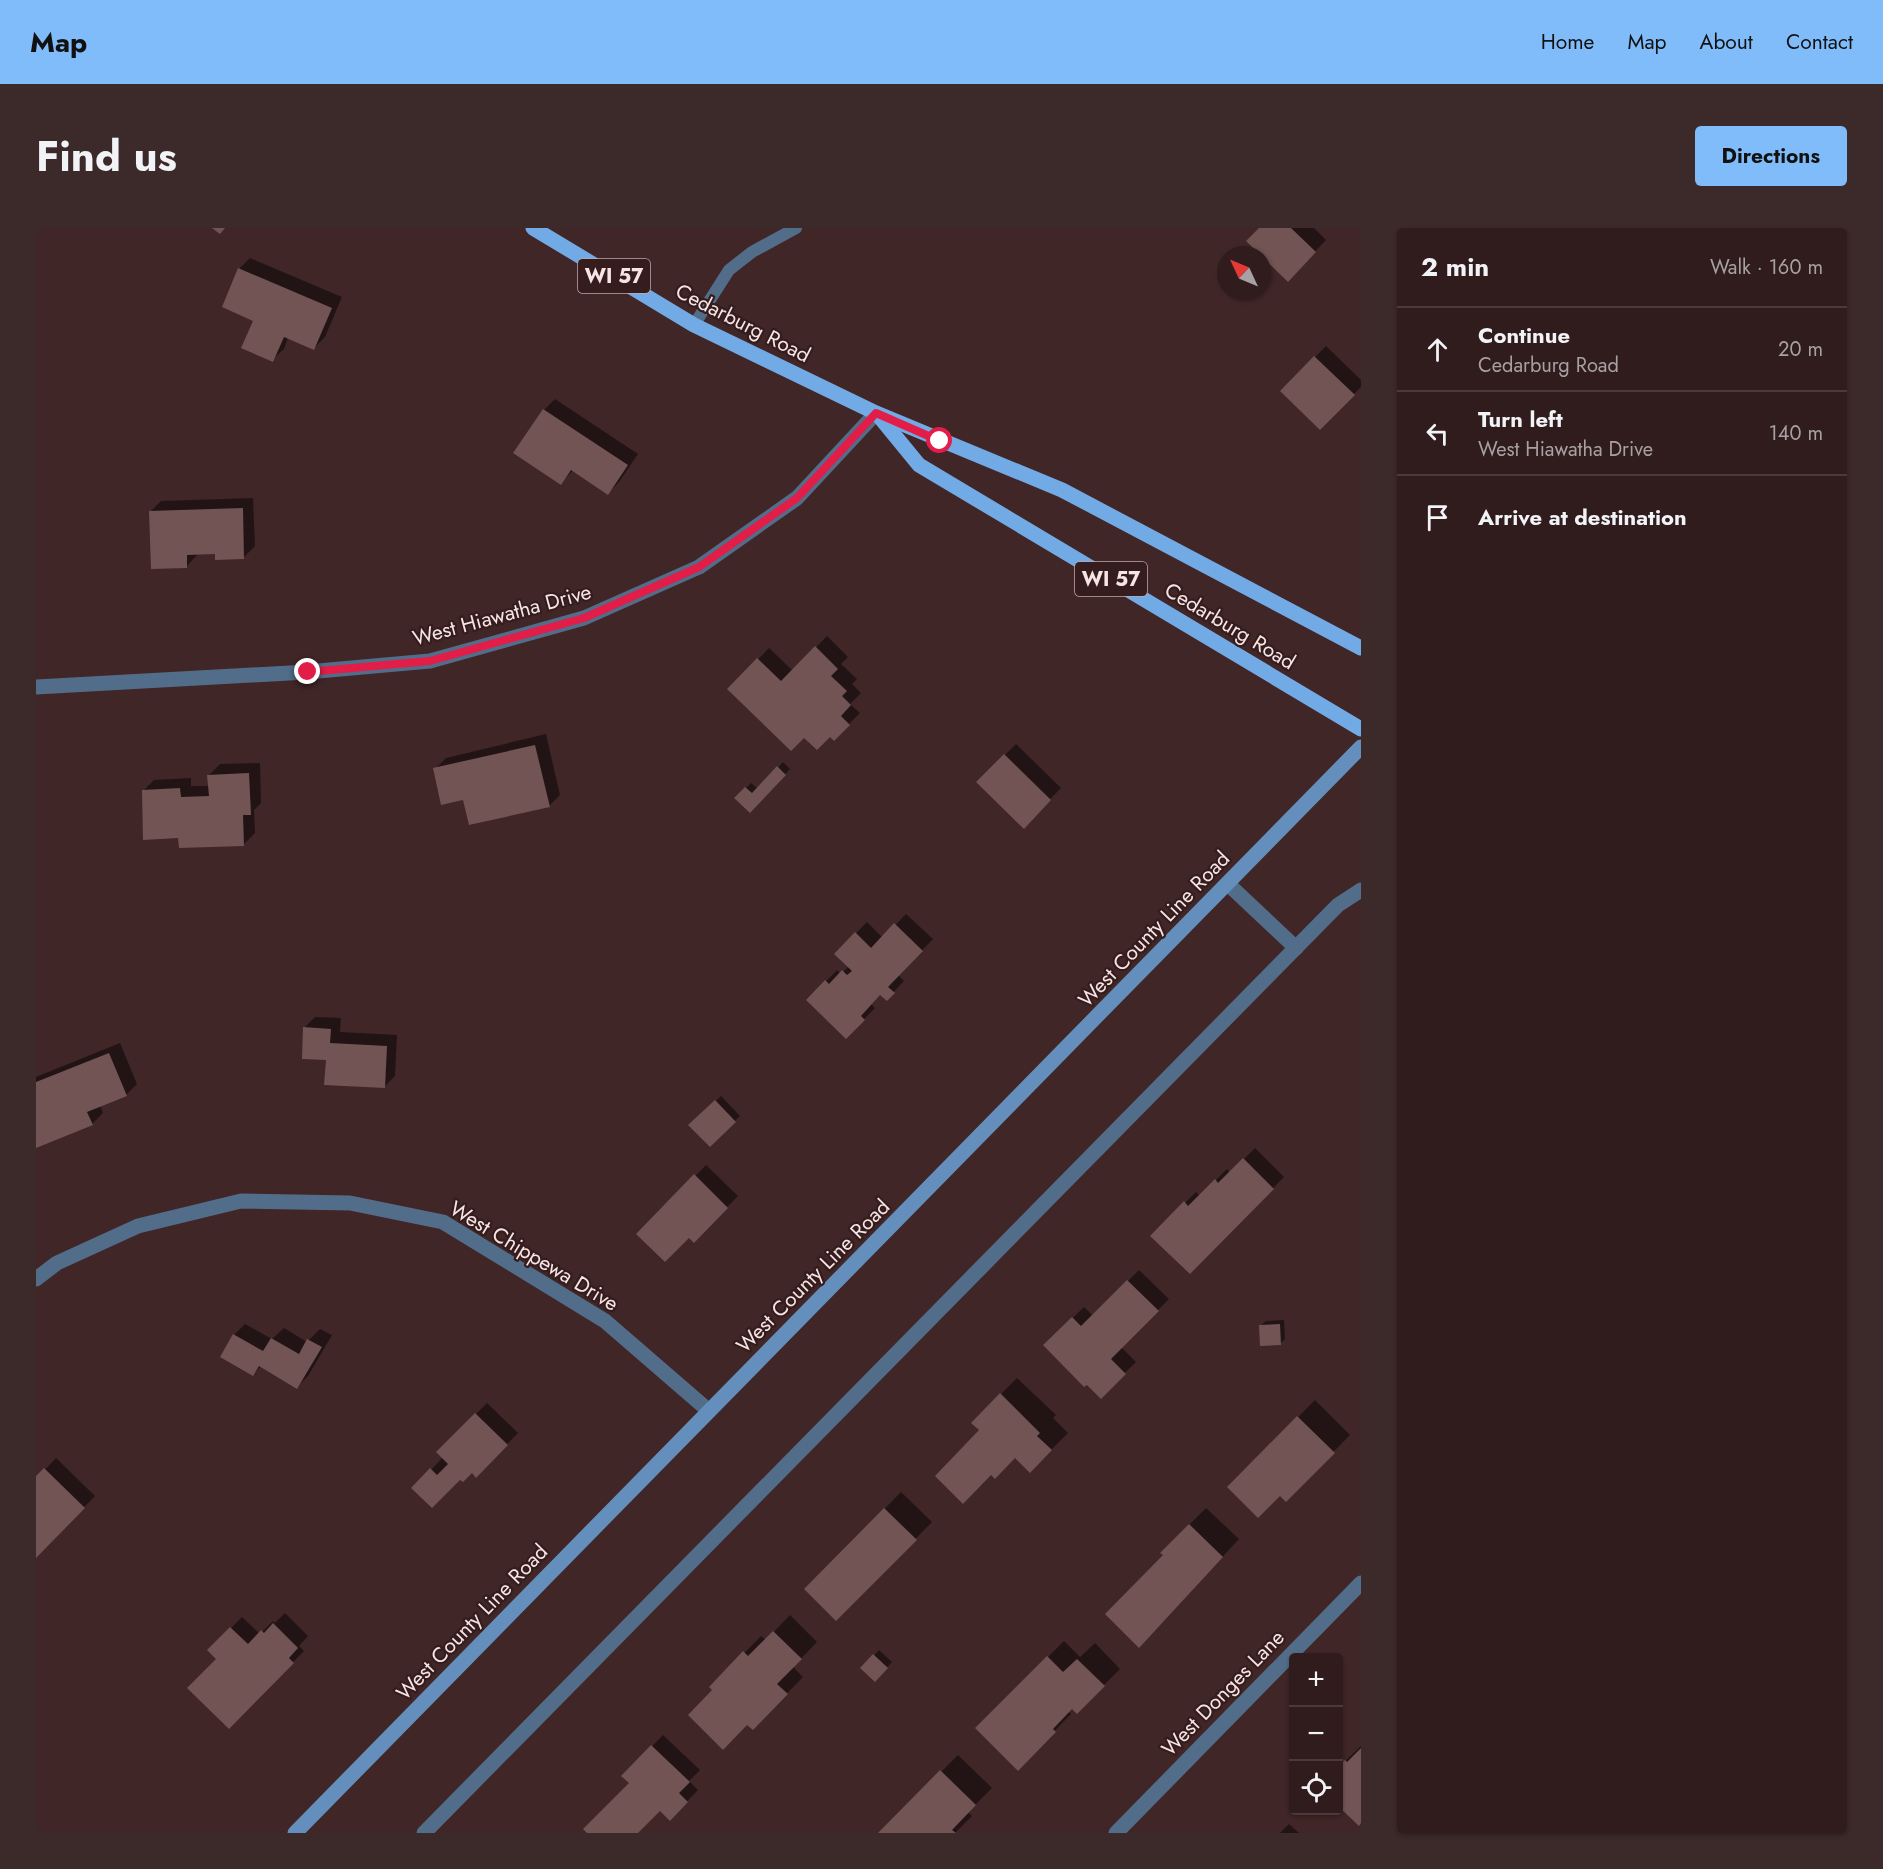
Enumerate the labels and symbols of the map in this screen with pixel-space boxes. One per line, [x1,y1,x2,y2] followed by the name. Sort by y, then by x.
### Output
[1217,246,1271,300] north arrow
[578,259,650,293] road number: WI 57
[670,276,816,370] street label: Cedarburg Road
[926,427,952,453] route start
[1075,562,1147,596] road number: WI 57
[1159,575,1301,677] street label: Cedarburg Road
[409,577,595,653] street label: West Hiawatha Drive
[294,658,320,684] route end
[1071,844,1237,1014] street label: West County Line Road
[729,1192,897,1360] street label: West County Line Road
[444,1194,624,1318] street label: West Chippewa Drive
[389,1537,555,1707] street label: West County Line Road
[1155,1623,1291,1763] street label: West Donges Lane

